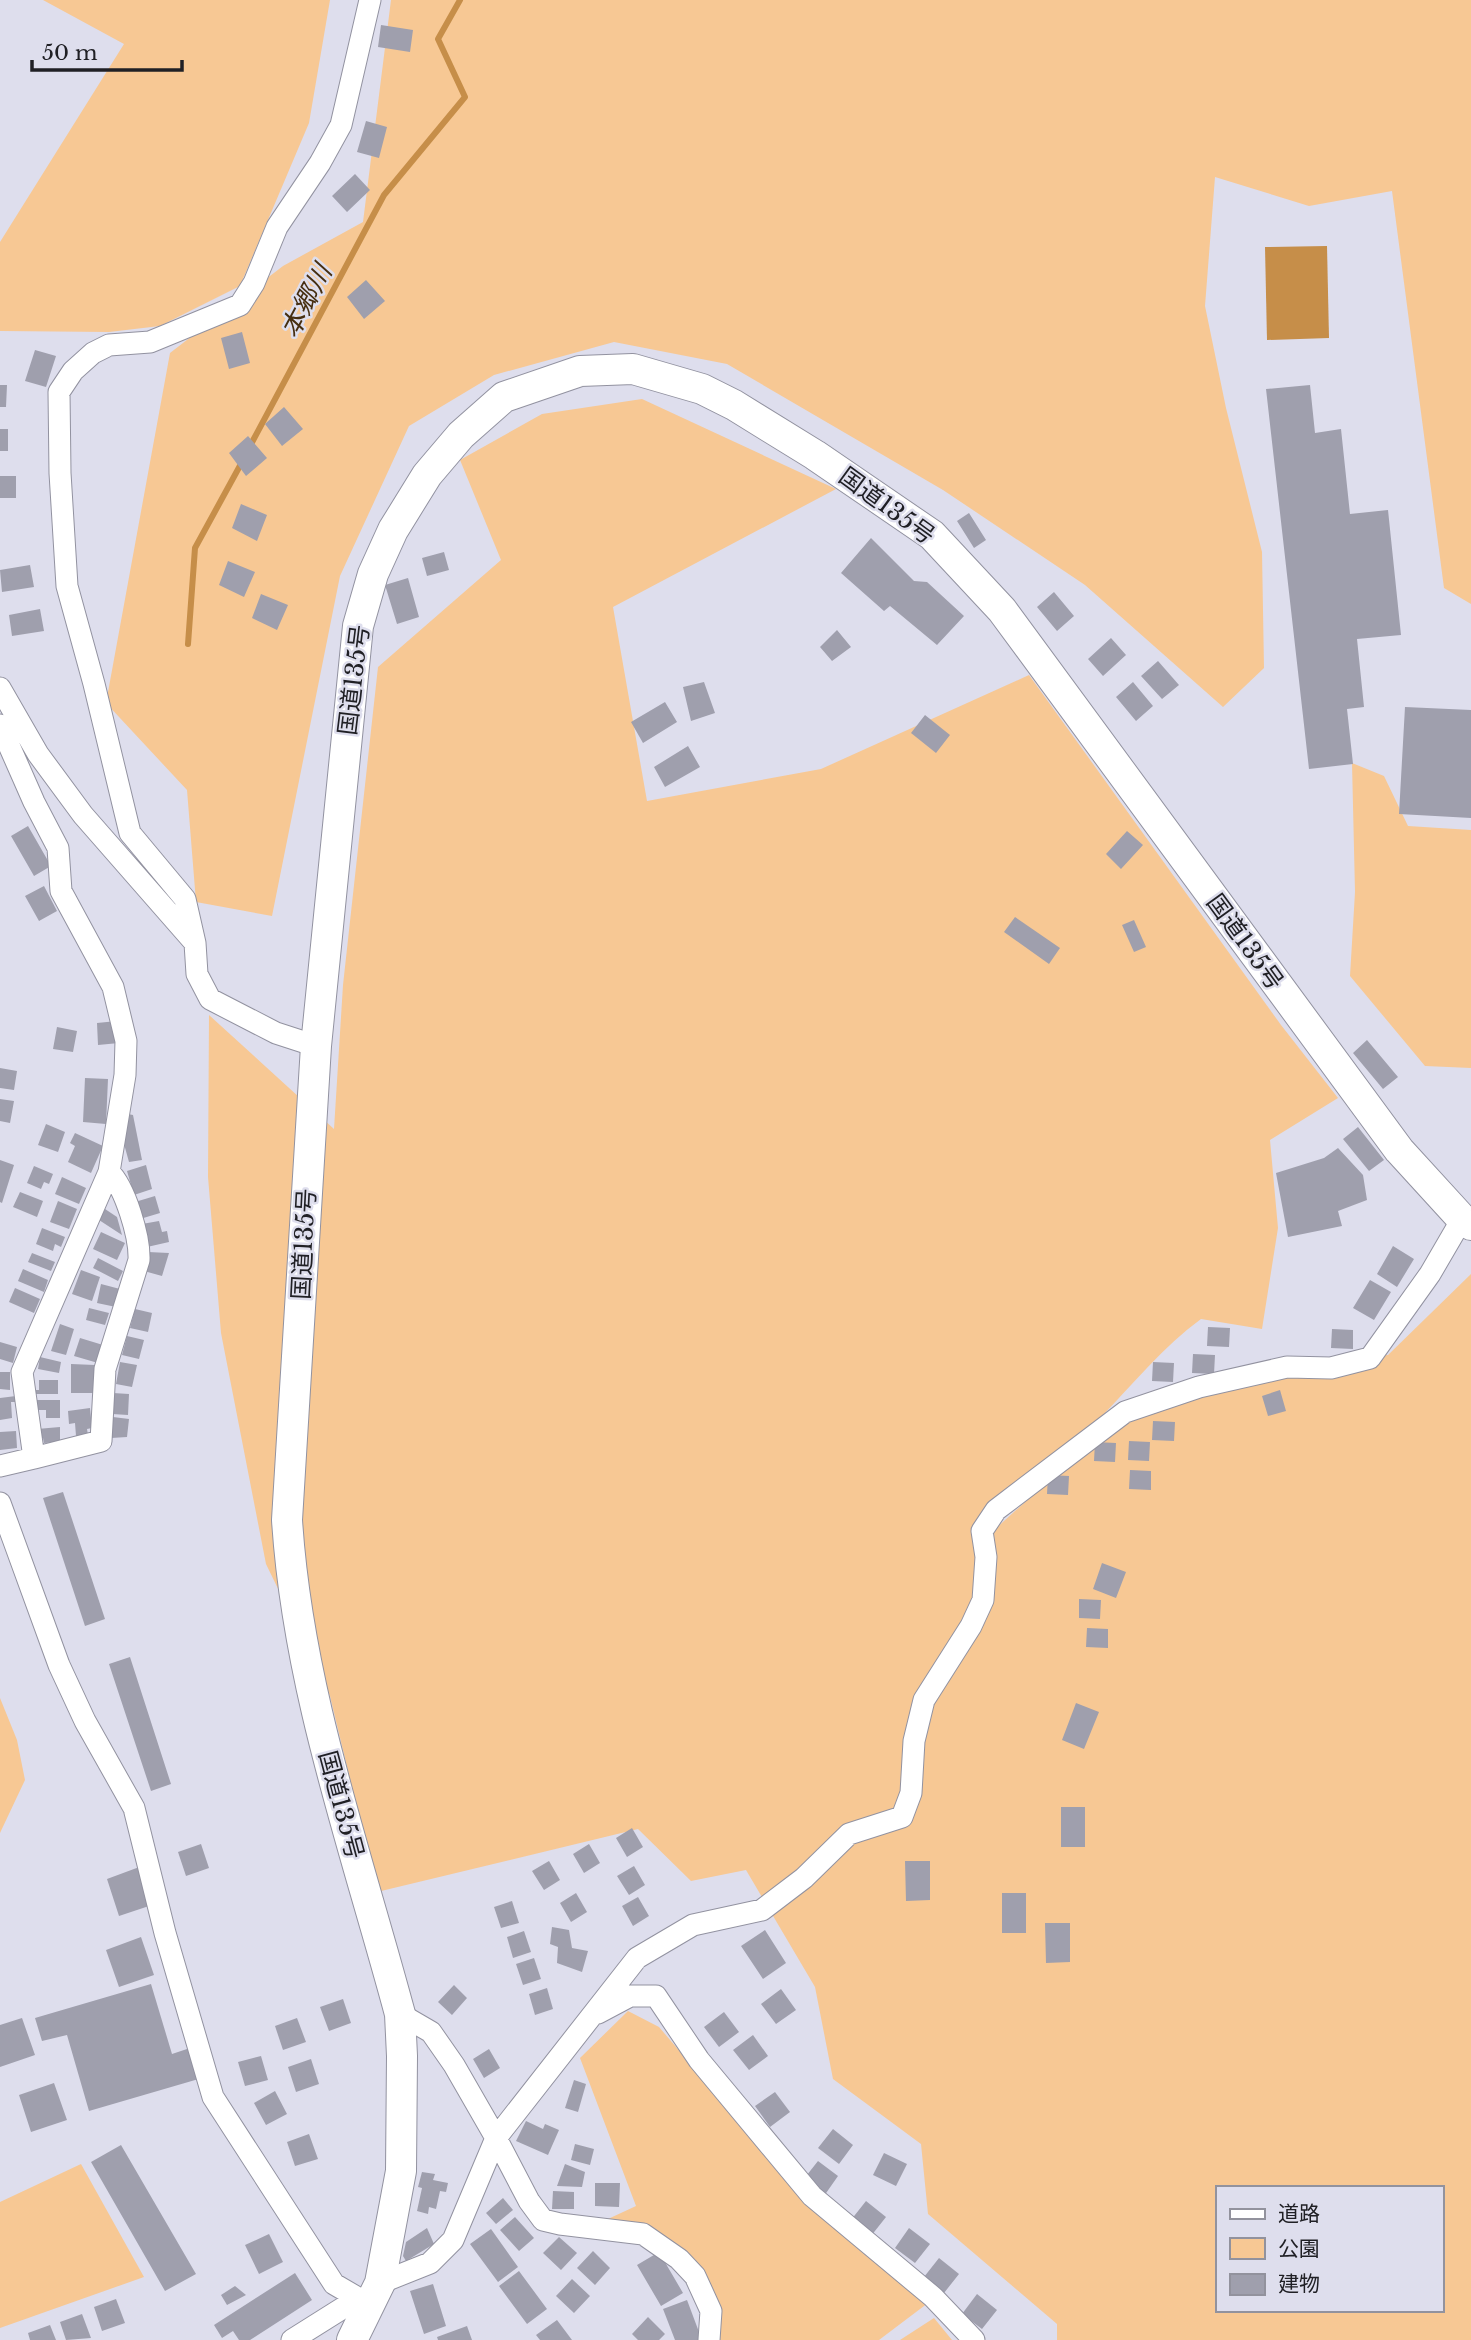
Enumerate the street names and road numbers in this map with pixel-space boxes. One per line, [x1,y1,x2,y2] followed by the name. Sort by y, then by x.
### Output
[834,461,941,550] street label: 国道135号
[332,623,375,737] street label: 国道135号
[1201,888,1290,995] street label: 国道135号
[286,1188,321,1300] street label: 国道135号
[313,1747,370,1862] street label: 国道135号

